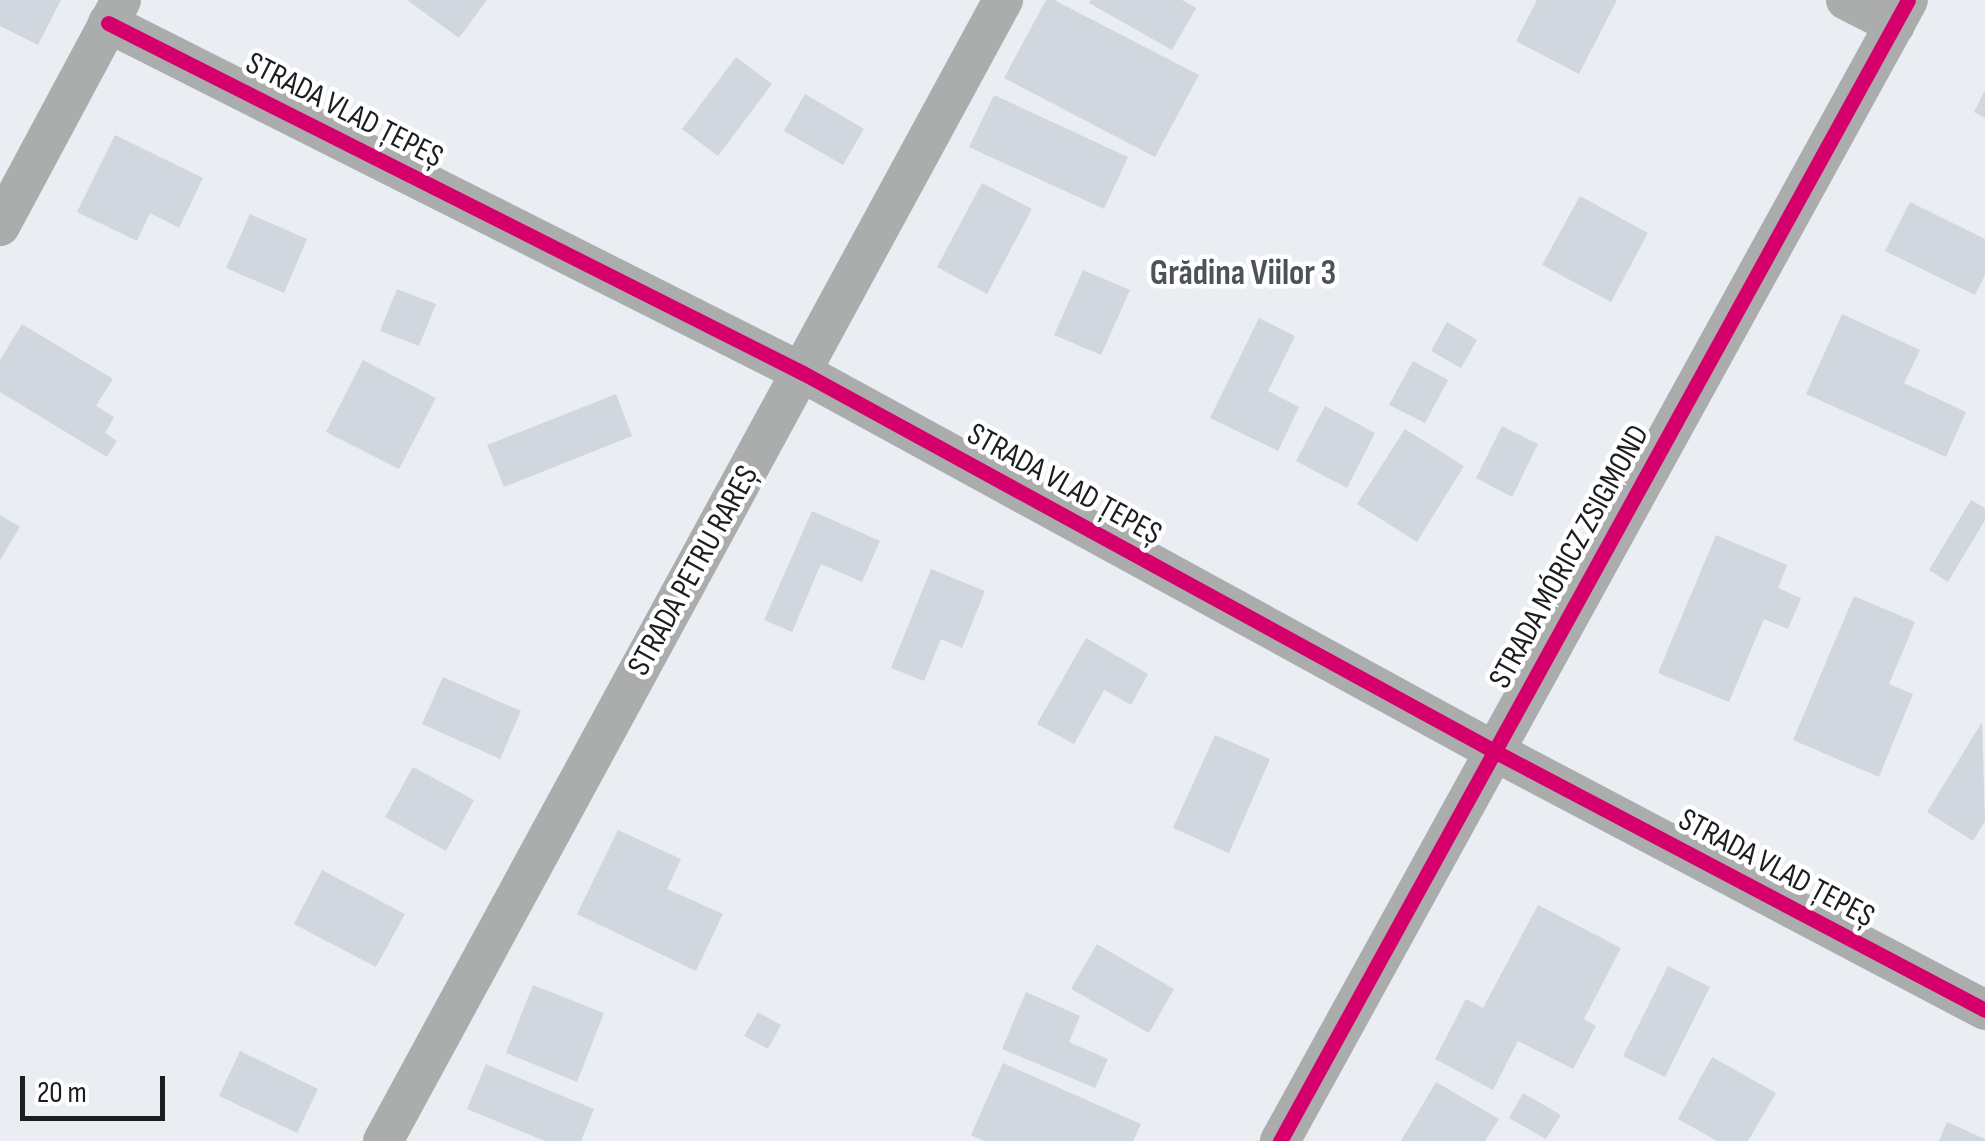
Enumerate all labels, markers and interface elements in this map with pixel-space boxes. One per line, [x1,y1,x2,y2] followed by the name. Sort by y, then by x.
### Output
[239,45,449,177] street label: STRADA VLAD ȚEPEȘ
[1150,253,1336,295] district label: Grădina Viilor 3
[960,416,1168,554] street label: STRADA VLAD ȚEPEȘ
[1482,419,1658,695] street label: STRADA MÓRICZ ZSIGMOND
[621,459,767,683] street label: STRADA PETRU RAREȘ
[1671,801,1881,937] street label: STRADA VLAD ȚEPEȘ
[25,1056,170,1118] scale bar
[37,1075,87,1111] text: 20 m

